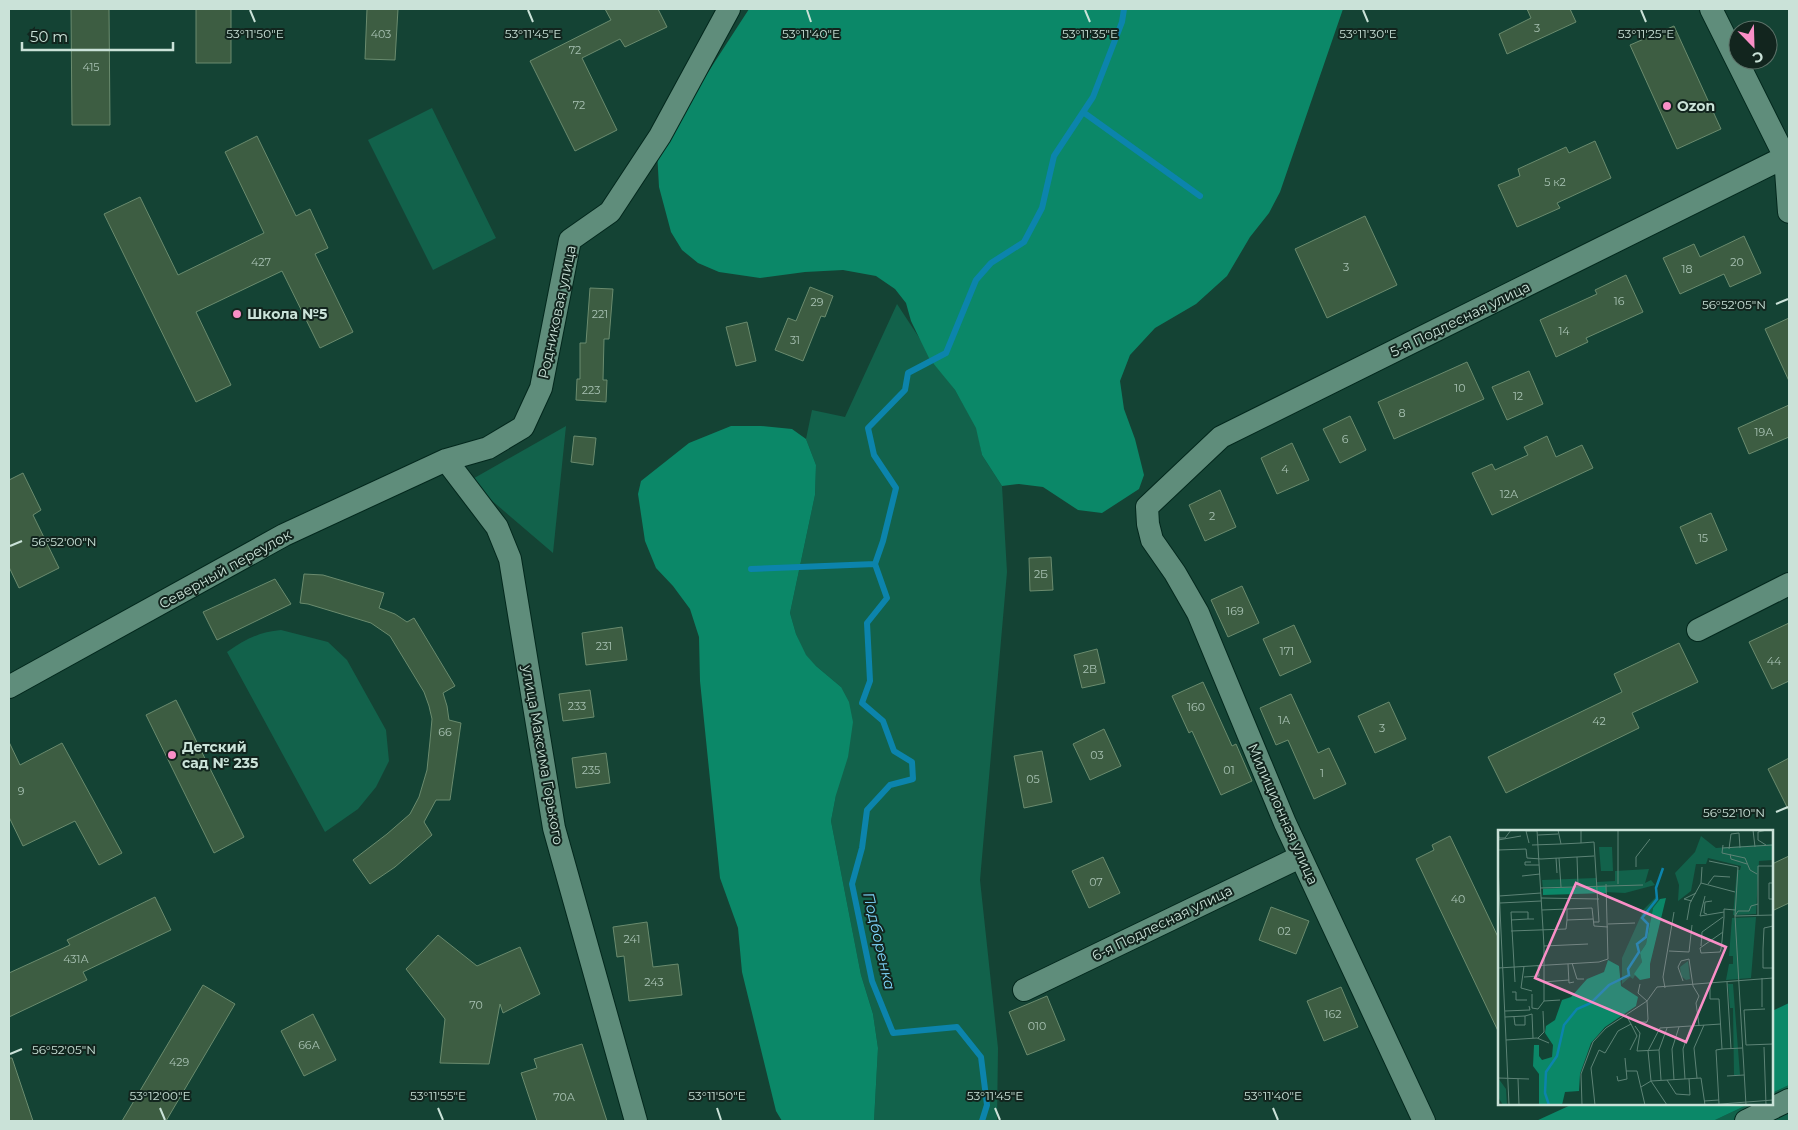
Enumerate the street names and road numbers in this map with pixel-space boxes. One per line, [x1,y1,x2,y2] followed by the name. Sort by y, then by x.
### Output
[534,244,580,380] street label: Родниковая улица
[1387,277,1533,361] street label: 5-я Подлесная улица
[156,525,294,613] street label: Северный переулок
[518,663,568,846] street label: улица Максима Горького
[1244,741,1322,887] street label: Милиционная улица
[1089,881,1235,965] street label: 6-я Подлесная улица

